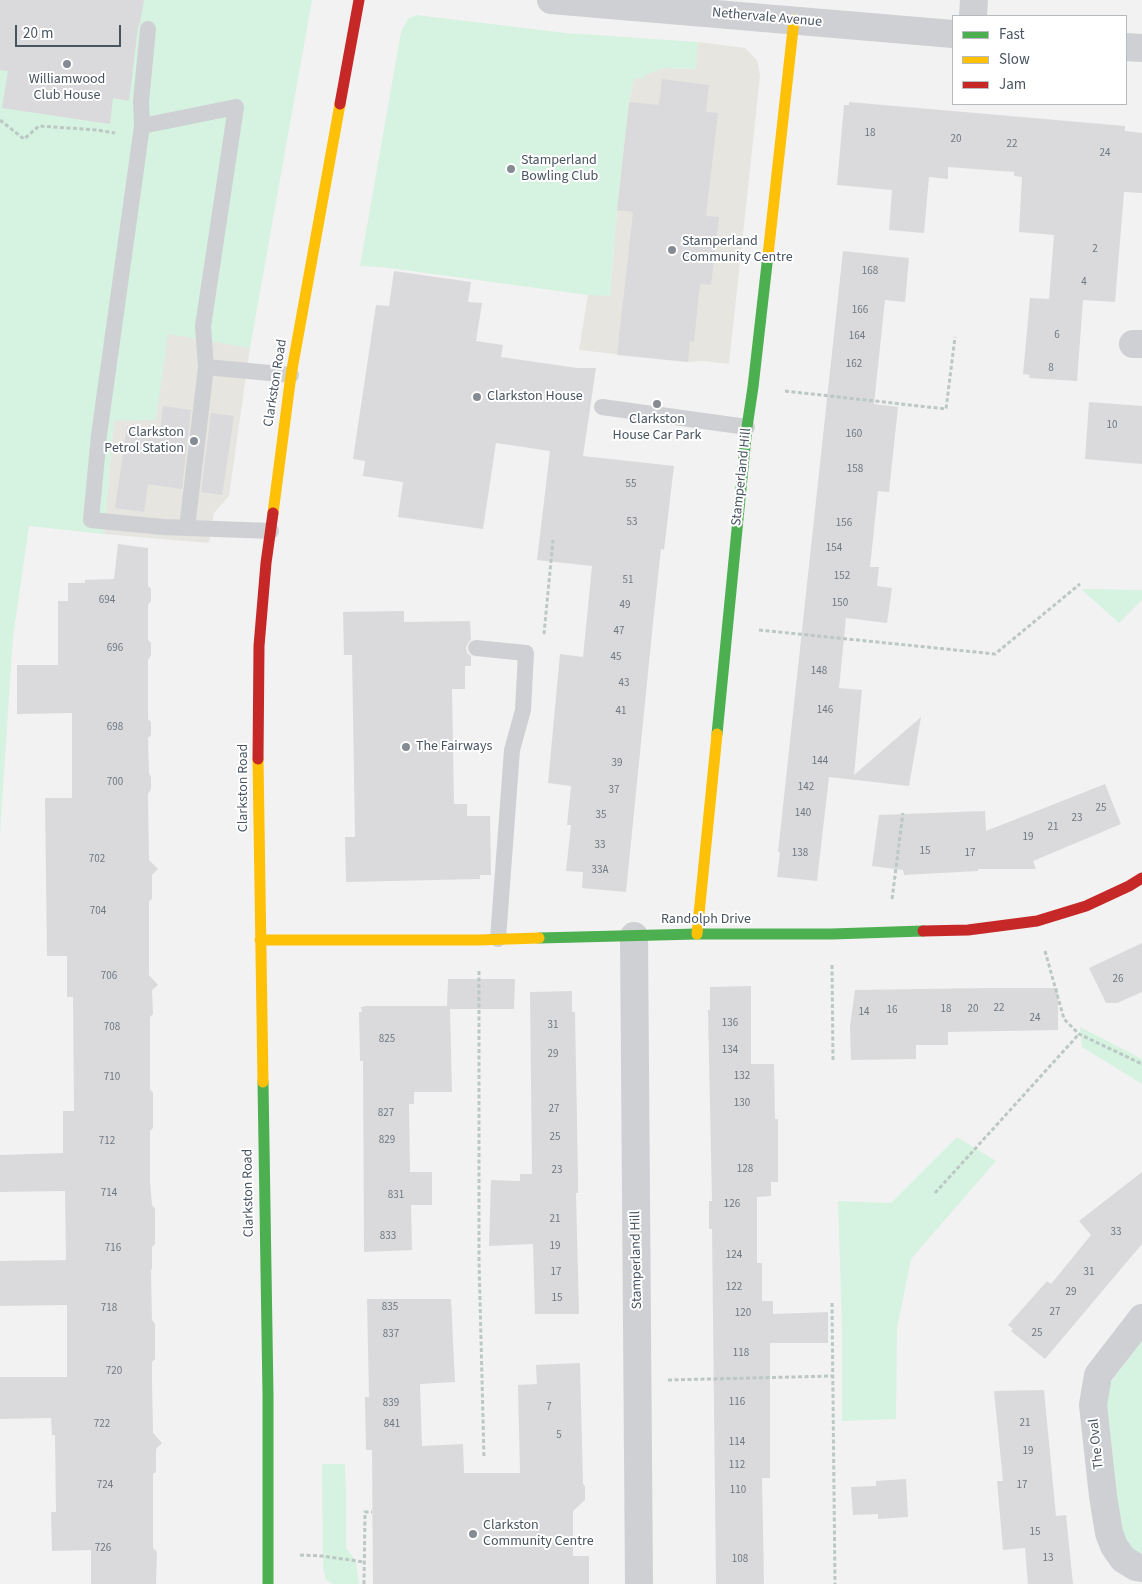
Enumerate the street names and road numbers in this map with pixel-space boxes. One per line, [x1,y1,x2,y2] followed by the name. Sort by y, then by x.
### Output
[711,5,823,31] street label: Nethervale Avenue
[261,338,291,428] street label: Clarkston Road
[729,427,755,527] street label: Stamperland Hill
[236,744,252,832] street label: Clarkston Road
[661,912,751,928] street label: Randolph Drive
[240,1149,258,1237] street label: Clarkston Road
[628,1211,646,1309] street label: Stamperland Hill
[1086,1418,1108,1470] street label: The Oval

